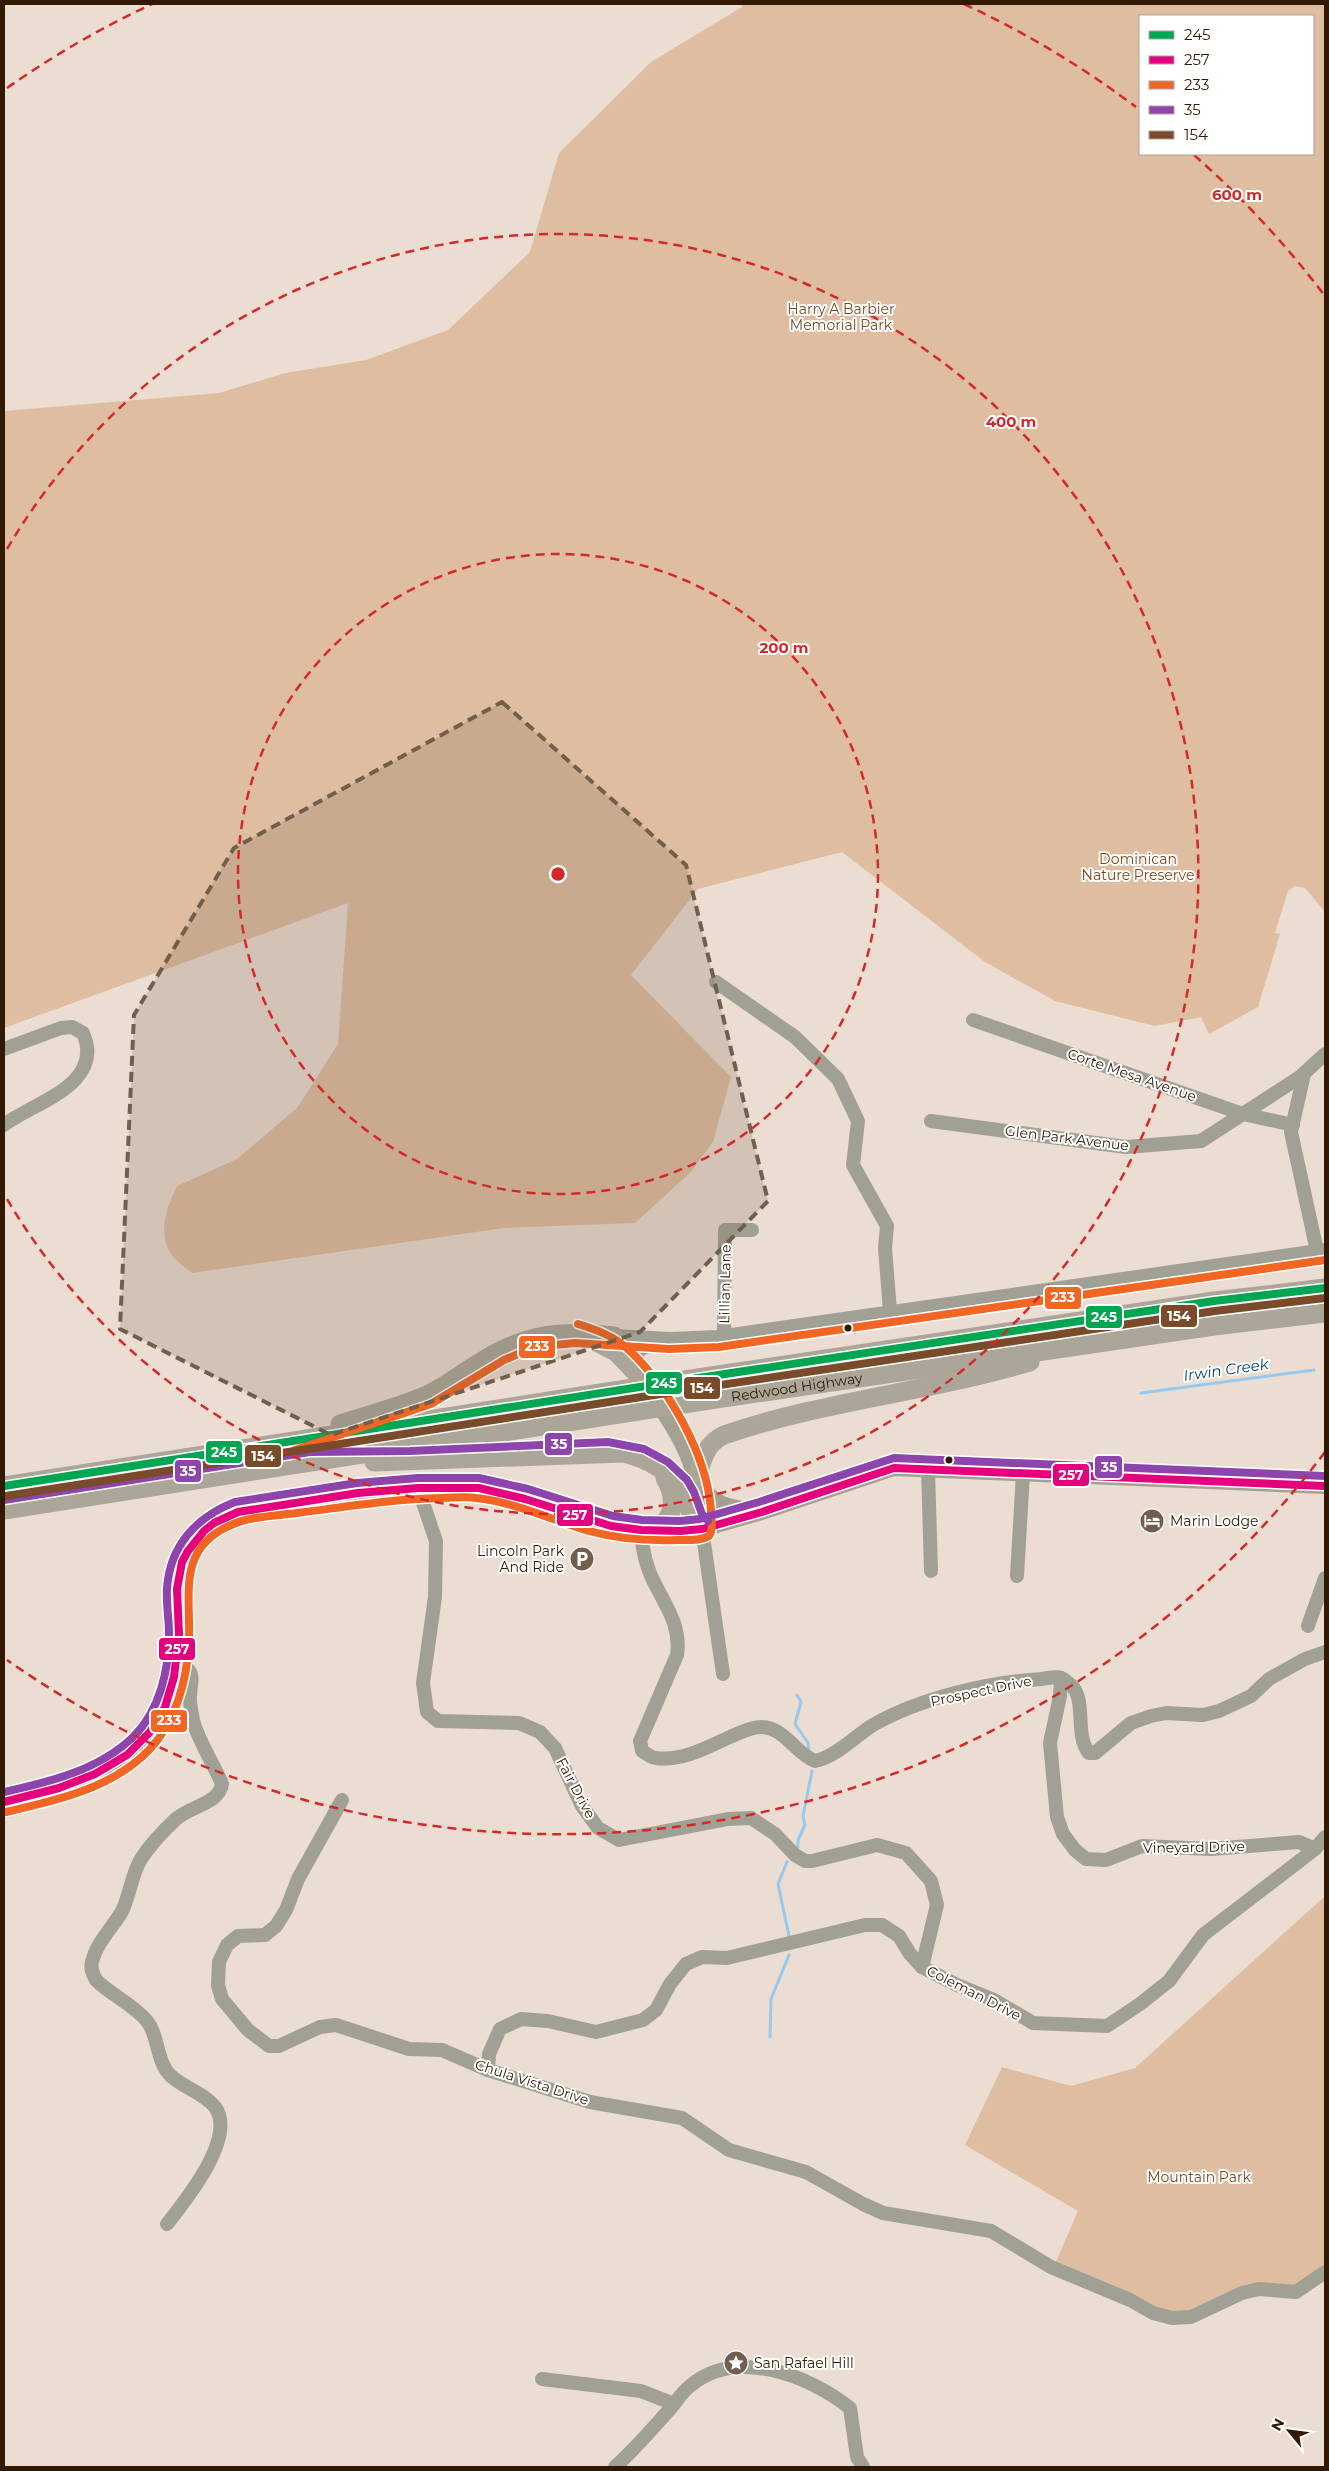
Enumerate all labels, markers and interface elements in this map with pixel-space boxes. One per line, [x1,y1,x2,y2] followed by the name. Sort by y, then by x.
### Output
[1139,15,1314,155] legend
[1184,25,1211,44] text: 245
[1184,50,1210,69] text: 257
[1184,75,1209,94] text: 233
[1184,100,1201,119] text: 35
[1184,125,1208,144] text: 154
[1212,185,1262,204] text: 600 m
[787,300,895,334] park label: Harry A Barbier Memorial Park
[986,412,1036,431] text: 400 m
[759,638,809,657] text: 200 m
[1082,850,1194,884] park label: Dominican Nature Preserve
[549,865,567,883] centre of rings
[1065,1044,1199,1106] street label: Corte Mesa Avenue
[1004,1121,1130,1155] street label: Glen Park Avenue
[715,1244,735,1324] street label: Lillian Lane
[1044,1286,1082,1310] line badge: 233
[1051,1288,1075,1306] text: 233
[1160,1304,1198,1328] line badge: 154
[1085,1305,1123,1329] line badge: 245
[1167,1307,1191,1325] text: 154
[1091,1308,1117,1326] text: 245
[843,1323,853,1333] unlabelled marker
[518,1335,556,1359] line badge: 233
[525,1337,549,1355] text: 233
[1182,1354,1271,1385] water label: Irwin Creek
[730,1369,864,1406] street label: Redwood Highway
[645,1371,683,1395] line badge: 245
[651,1374,677,1392] text: 245
[683,1376,721,1400] line badge: 154
[690,1379,714,1397] text: 154
[544,1432,573,1456] line badge: 35
[550,1435,567,1453] text: 35
[205,1440,243,1464] line badge: 245
[211,1443,237,1461] text: 245
[244,1444,282,1468] line badge: 154
[251,1447,275,1465] text: 154
[944,1455,954,1465] unlabelled marker
[1094,1455,1123,1479] line badge: 35
[1100,1458,1117,1476] text: 35
[174,1459,202,1483] line badge: 35
[179,1462,196,1480] text: 35
[1052,1463,1090,1487] line badge: 257
[1058,1466,1084,1484] text: 257
[556,1503,594,1527] line badge: 257
[562,1506,588,1524] text: 257
[1139,1508,1165,1534] hotel icon: Marin Lodge
[1170,1512,1259,1530] place label: Marin Lodge
[477,1542,565,1576] place label: Lincoln Park And Ride
[569,1546,595,1572] parking icon: Lincoln Park And Ride
[158,1637,196,1661] line badge: 257
[164,1640,190,1658] text: 257
[929,1672,1033,1710] street label: Prospect Drive
[150,1709,188,1733] line badge: 233
[157,1711,181,1729] text: 233
[552,1754,600,1822] street label: Fair Drive
[1143,1837,1245,1857] street label: Vineyard Drive
[924,1961,1024,2025] street label: Coleman Drive
[473,2055,591,2109] street label: Chula Vista Drive
[1147,2168,1251,2186] park label: Mountain Park
[723,2350,749,2376] place icon: San Rafael Hill
[754,2354,854,2372] place label: San Rafael Hill
[1264,2406,1314,2456] north arrow
[1267,2415,1288,2434] text: N

